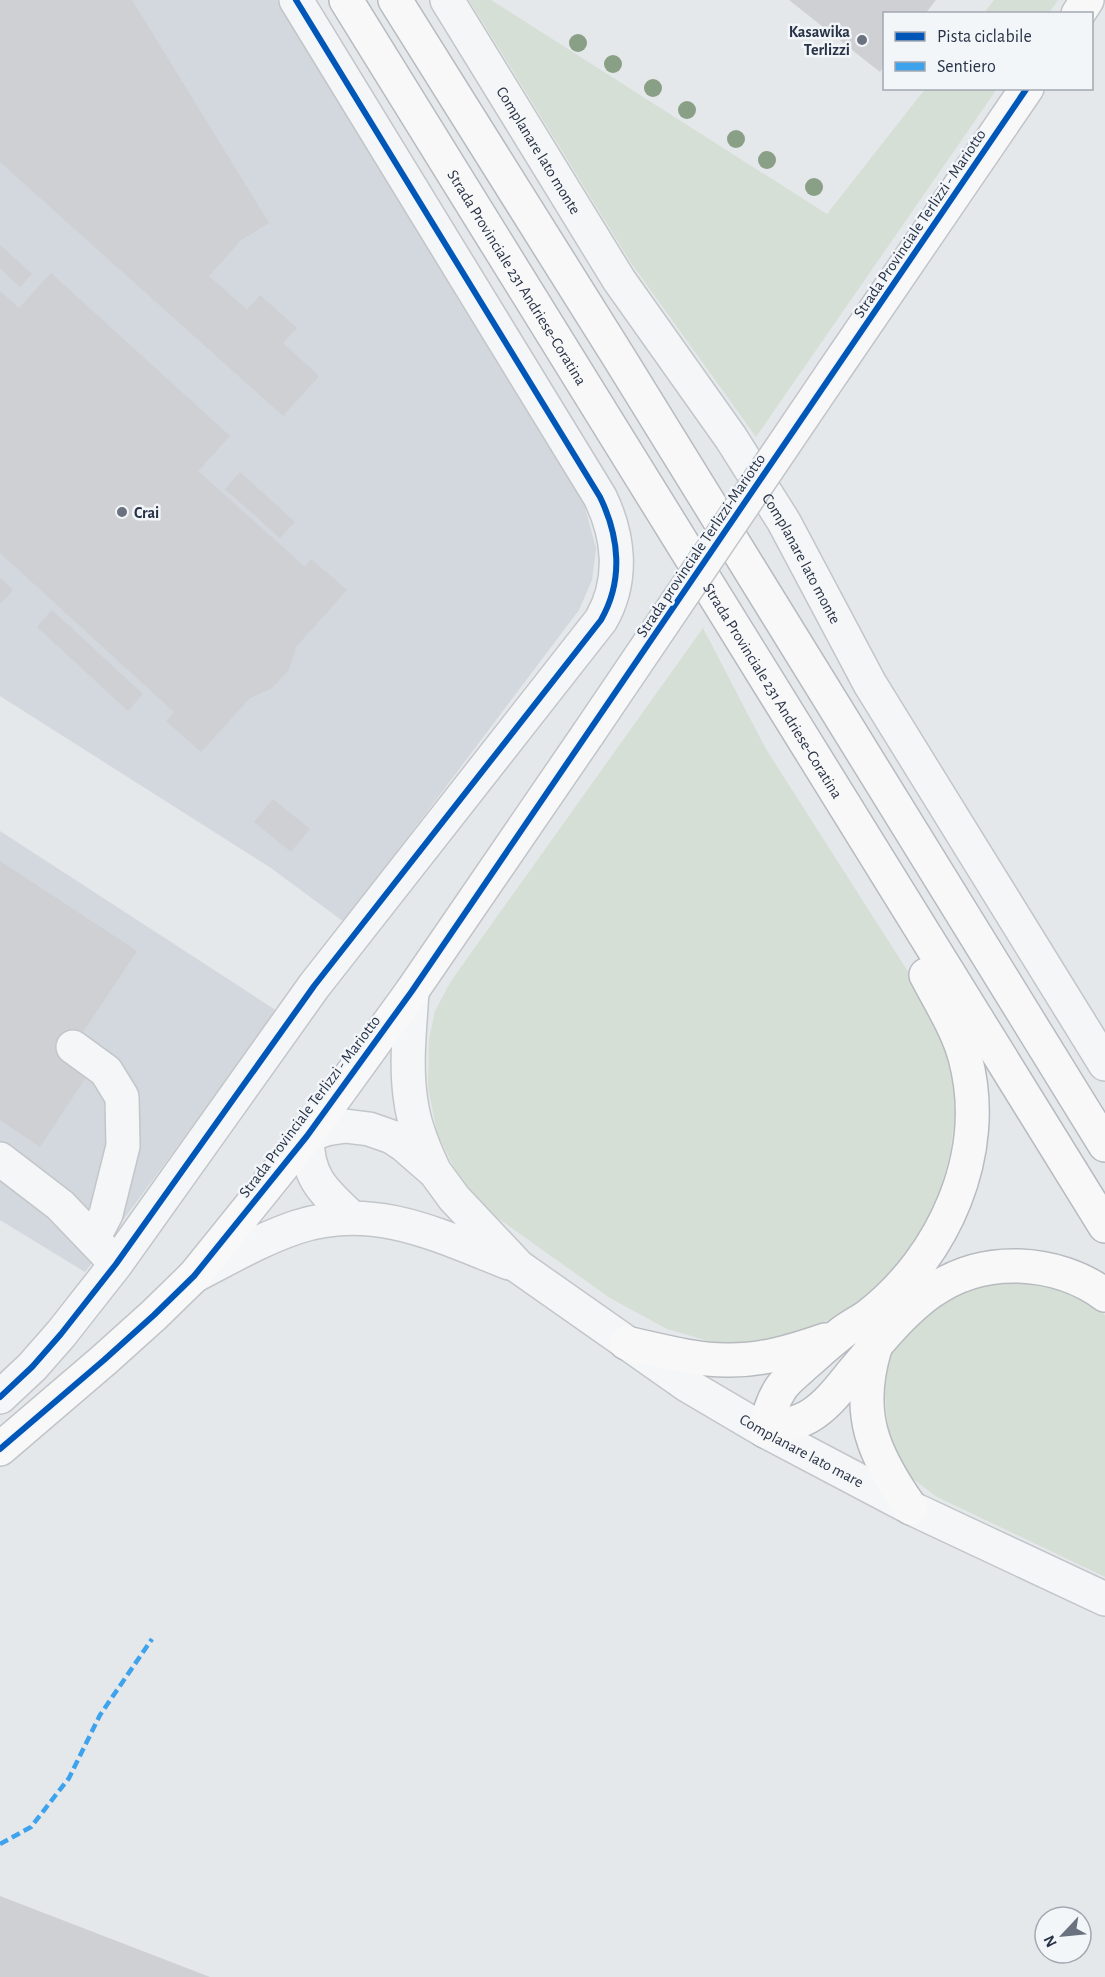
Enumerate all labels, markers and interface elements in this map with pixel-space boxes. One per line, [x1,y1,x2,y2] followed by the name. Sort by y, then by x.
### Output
[883,12,1093,90] legend
[789,24,850,58] place label: Kasawika Terlizzi
[937,28,1032,46] text: Pista ciclabile
[855,33,869,47] marker: Kasawika Terlizzi
[937,58,996,76] text: Sentiero
[493,84,583,217] street label: Complanare lato monte
[851,126,989,321] street label: Strada Provinciale Terlizzi - Mariotto
[444,167,589,388] street label: Strada Provinciale 231 Andriese-Coratina
[633,451,768,640] street label: Strada provinciale Terlizzi-Mariotto
[759,491,843,627] street label: Complanare lato monte
[115,505,129,519] marker: Crai
[134,505,159,521] place label: Crai
[700,581,845,801] street label: Strada Provinciale 231 Andriese-Coratina
[236,1012,383,1201] street label: Strada Provinciale Terlizzi - Mariotto
[737,1411,866,1491] street label: Complanare lato mare
[1033,1905,1093,1965] north arrow
[1041,1933,1060,1950] text: N

